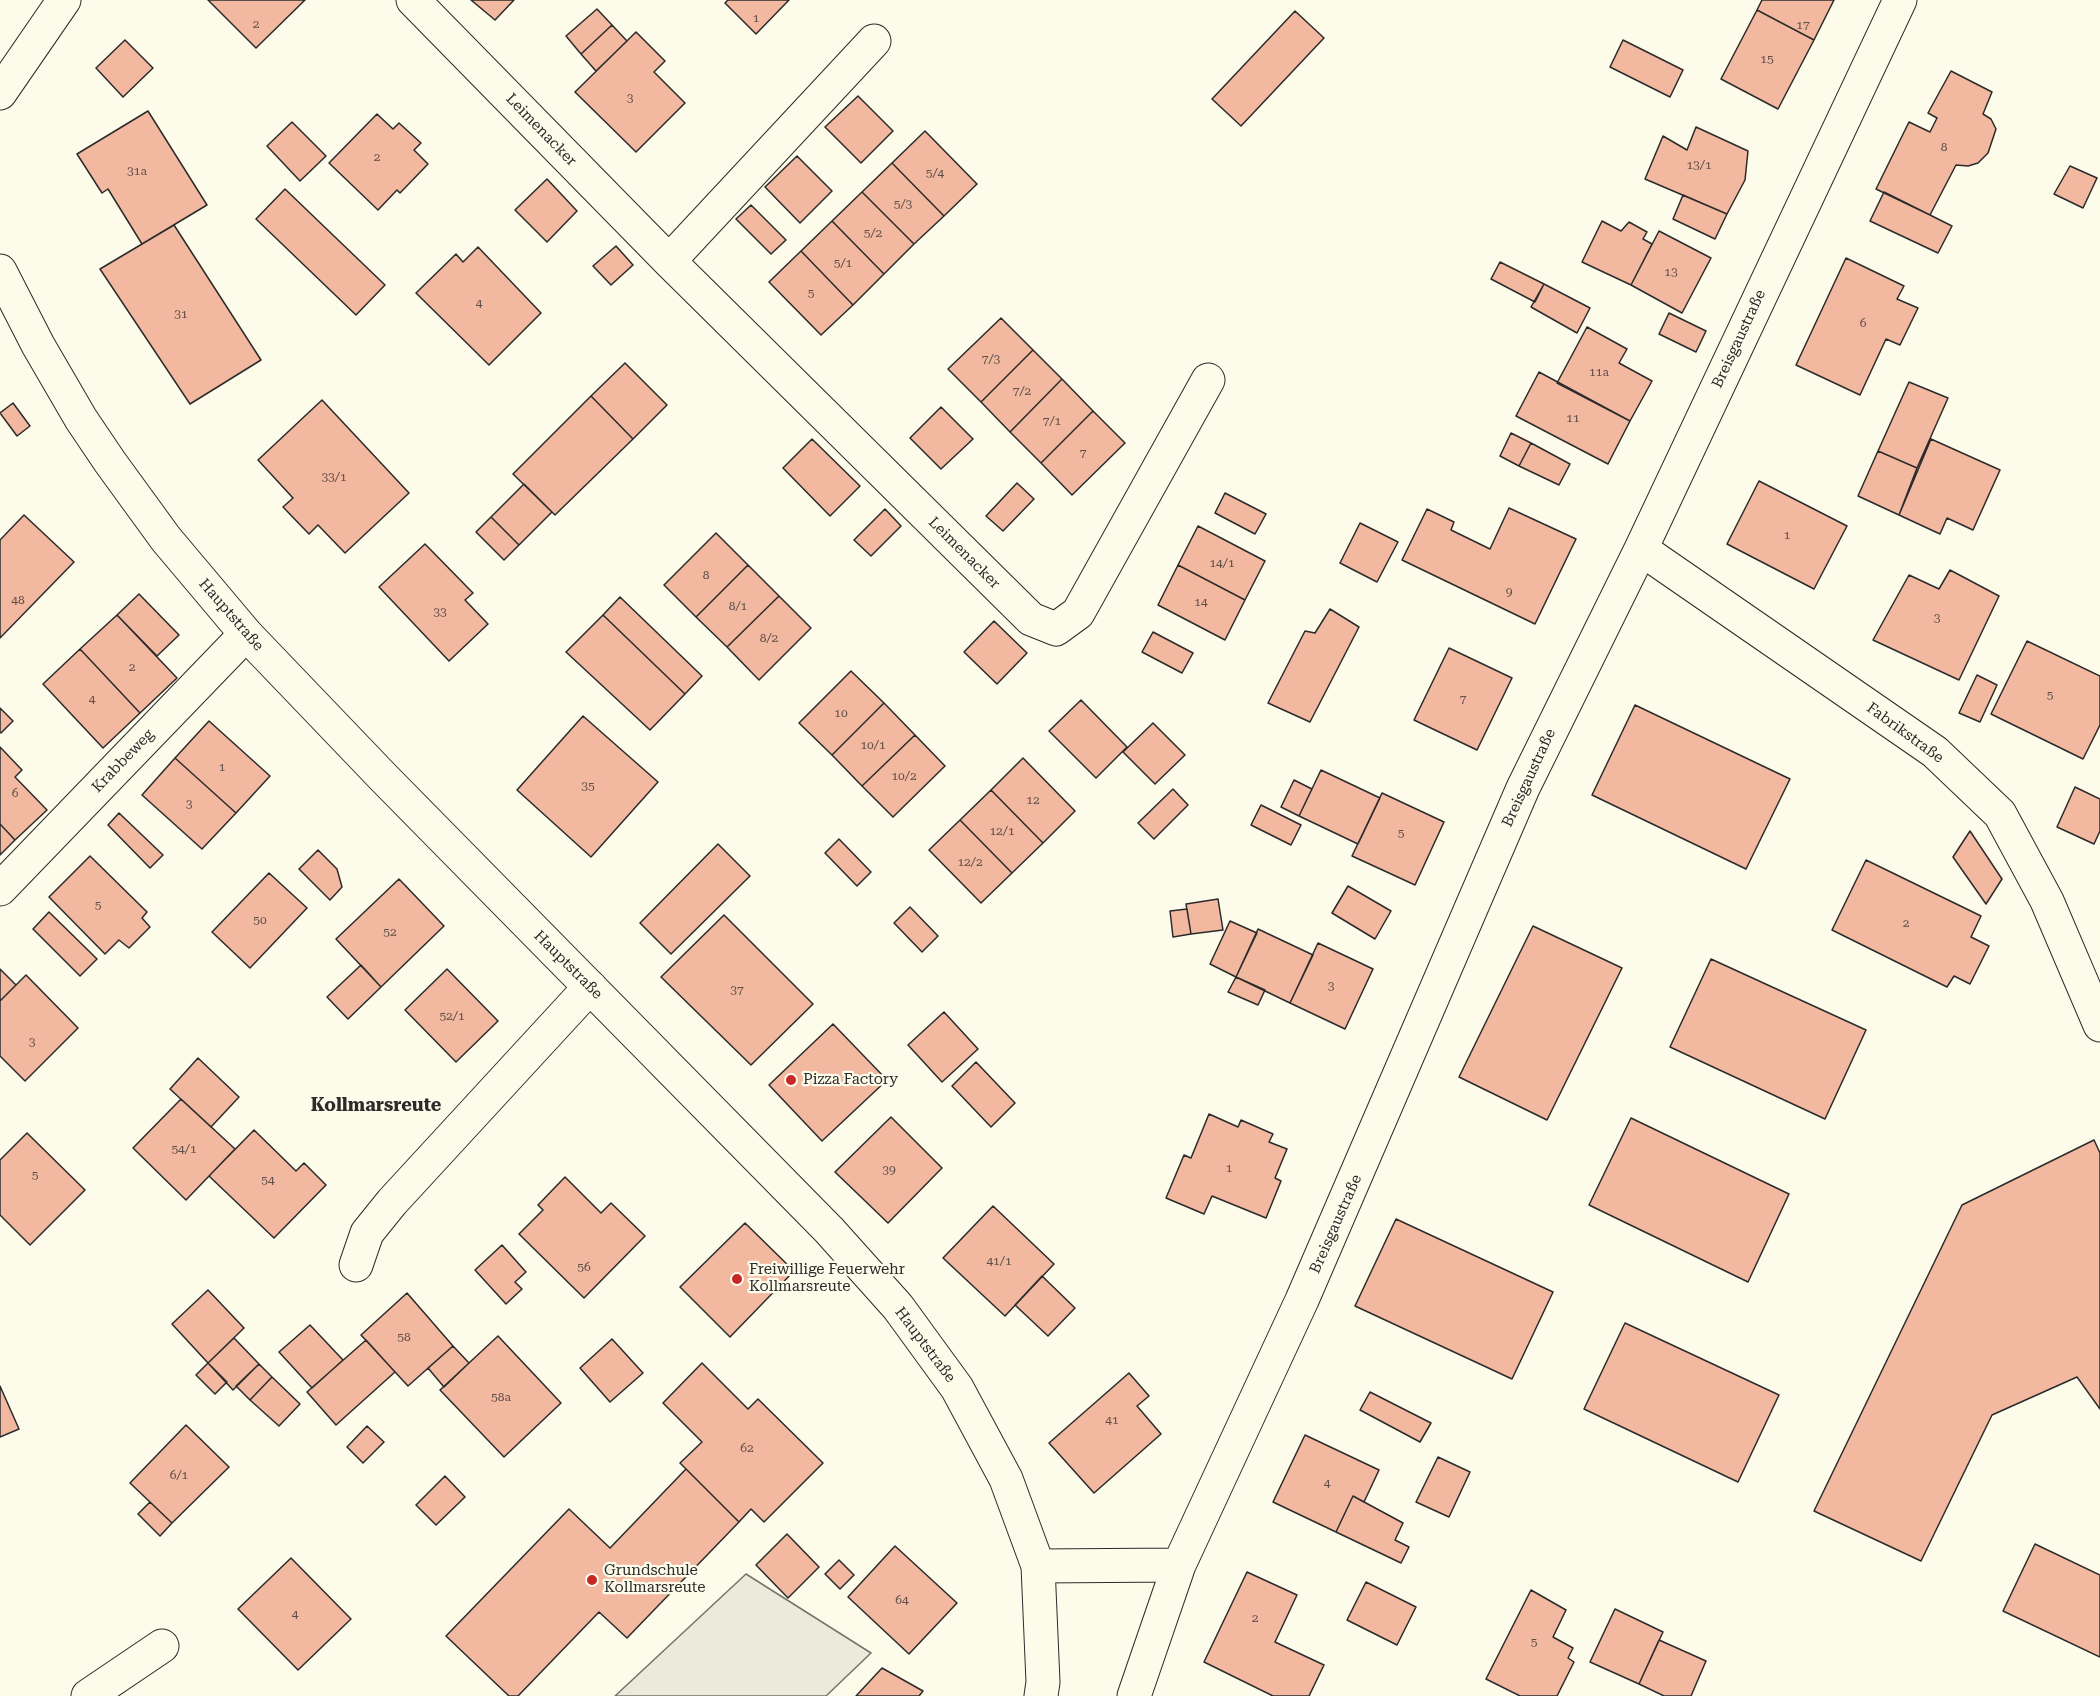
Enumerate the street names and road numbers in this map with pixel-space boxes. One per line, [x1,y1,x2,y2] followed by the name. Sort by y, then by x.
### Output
[502,90,580,170] street label: Leimenacker
[1708,287,1770,391] street label: Breisgaustraße
[924,513,1004,593] street label: Leimenacker
[195,575,267,655] street label: Hauptstraße
[1863,699,1947,767] street label: Fabrikstraße
[88,726,158,796] street label: Krabbeweg
[1498,726,1560,830] street label: Breisgaustraße
[530,927,606,1003] street label: Hauptstraße
[1306,1172,1366,1276] street label: Breisgaustraße
[891,1304,959,1386] street label: Hauptstraße

